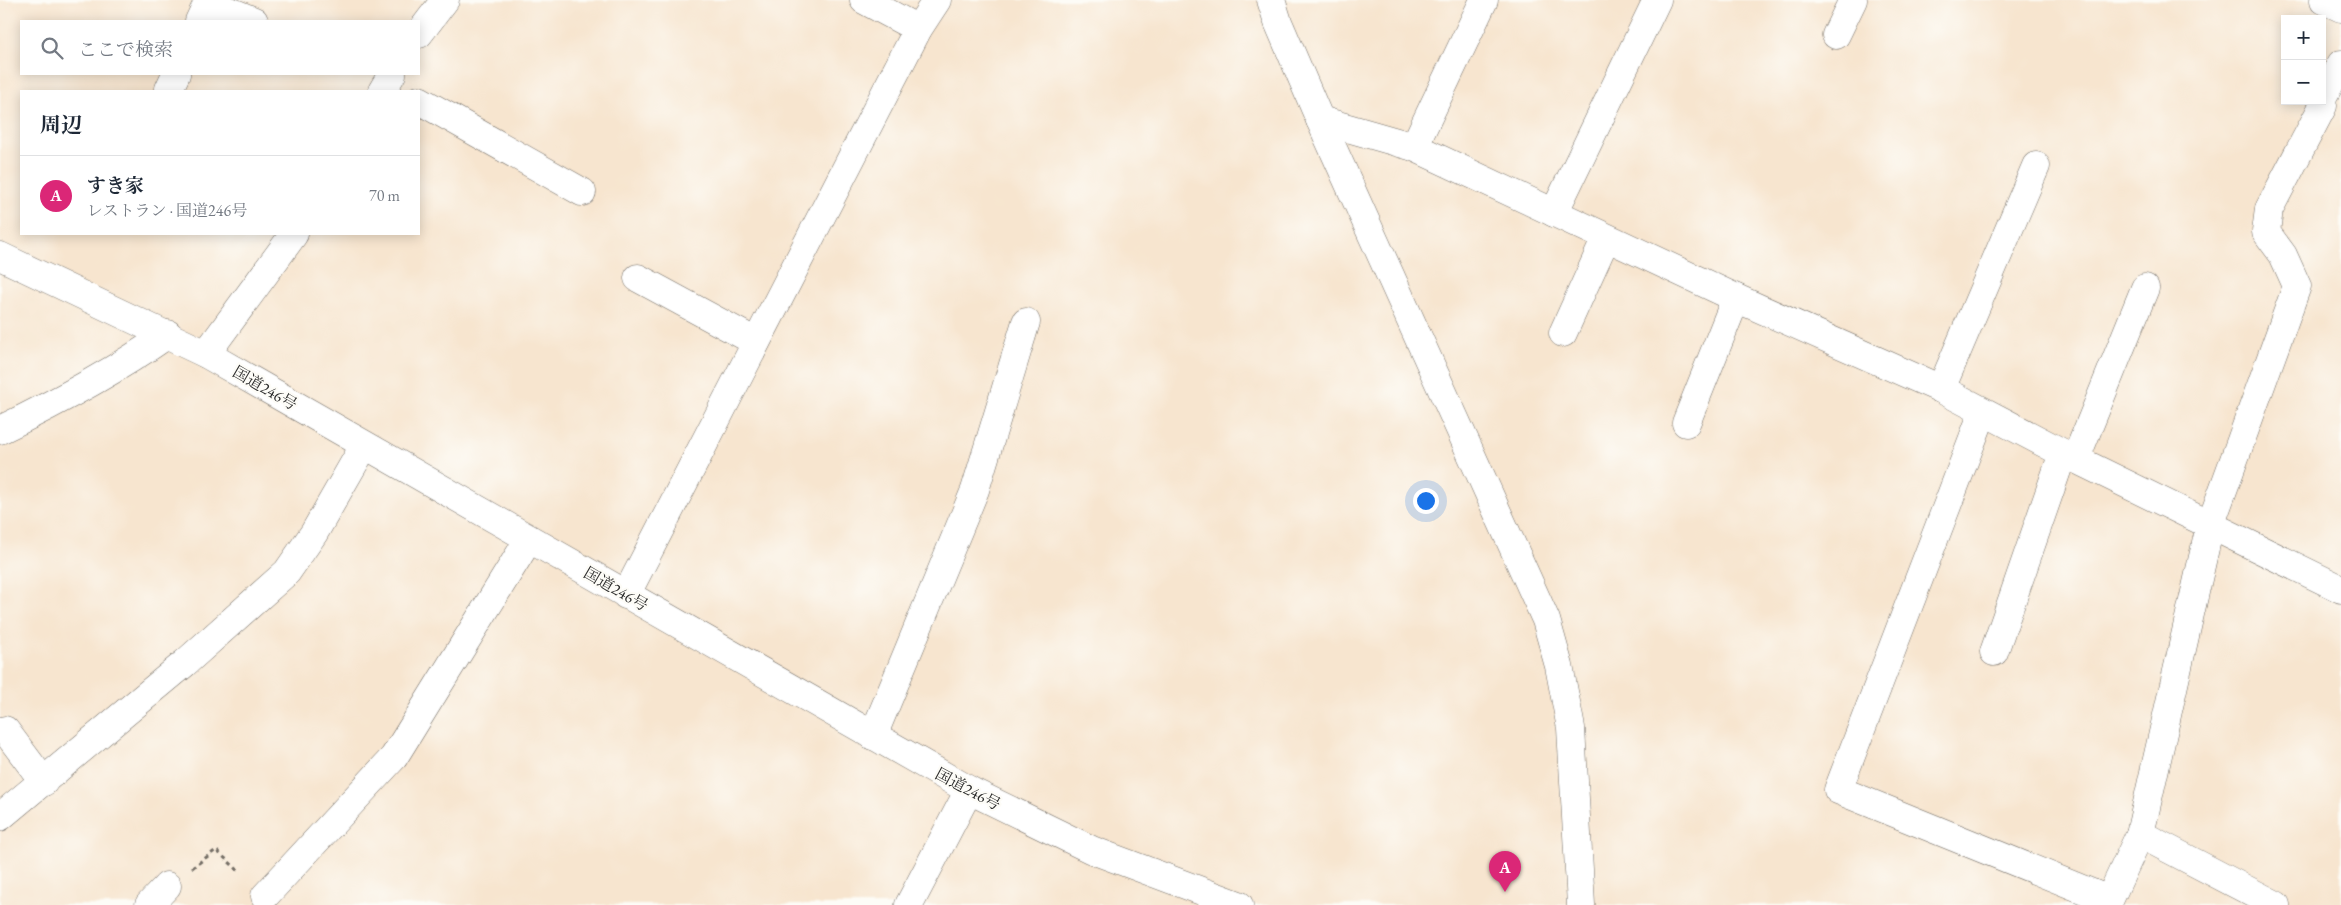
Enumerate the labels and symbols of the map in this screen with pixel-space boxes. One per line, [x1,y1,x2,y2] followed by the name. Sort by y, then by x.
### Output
[229,361,301,415] street label: 国道246号
[1413,488,1439,514] your location
[580,562,652,616] street label: 国道246号
[932,763,1004,815] street label: 国道246号
[1489,851,1521,892] pin: A

